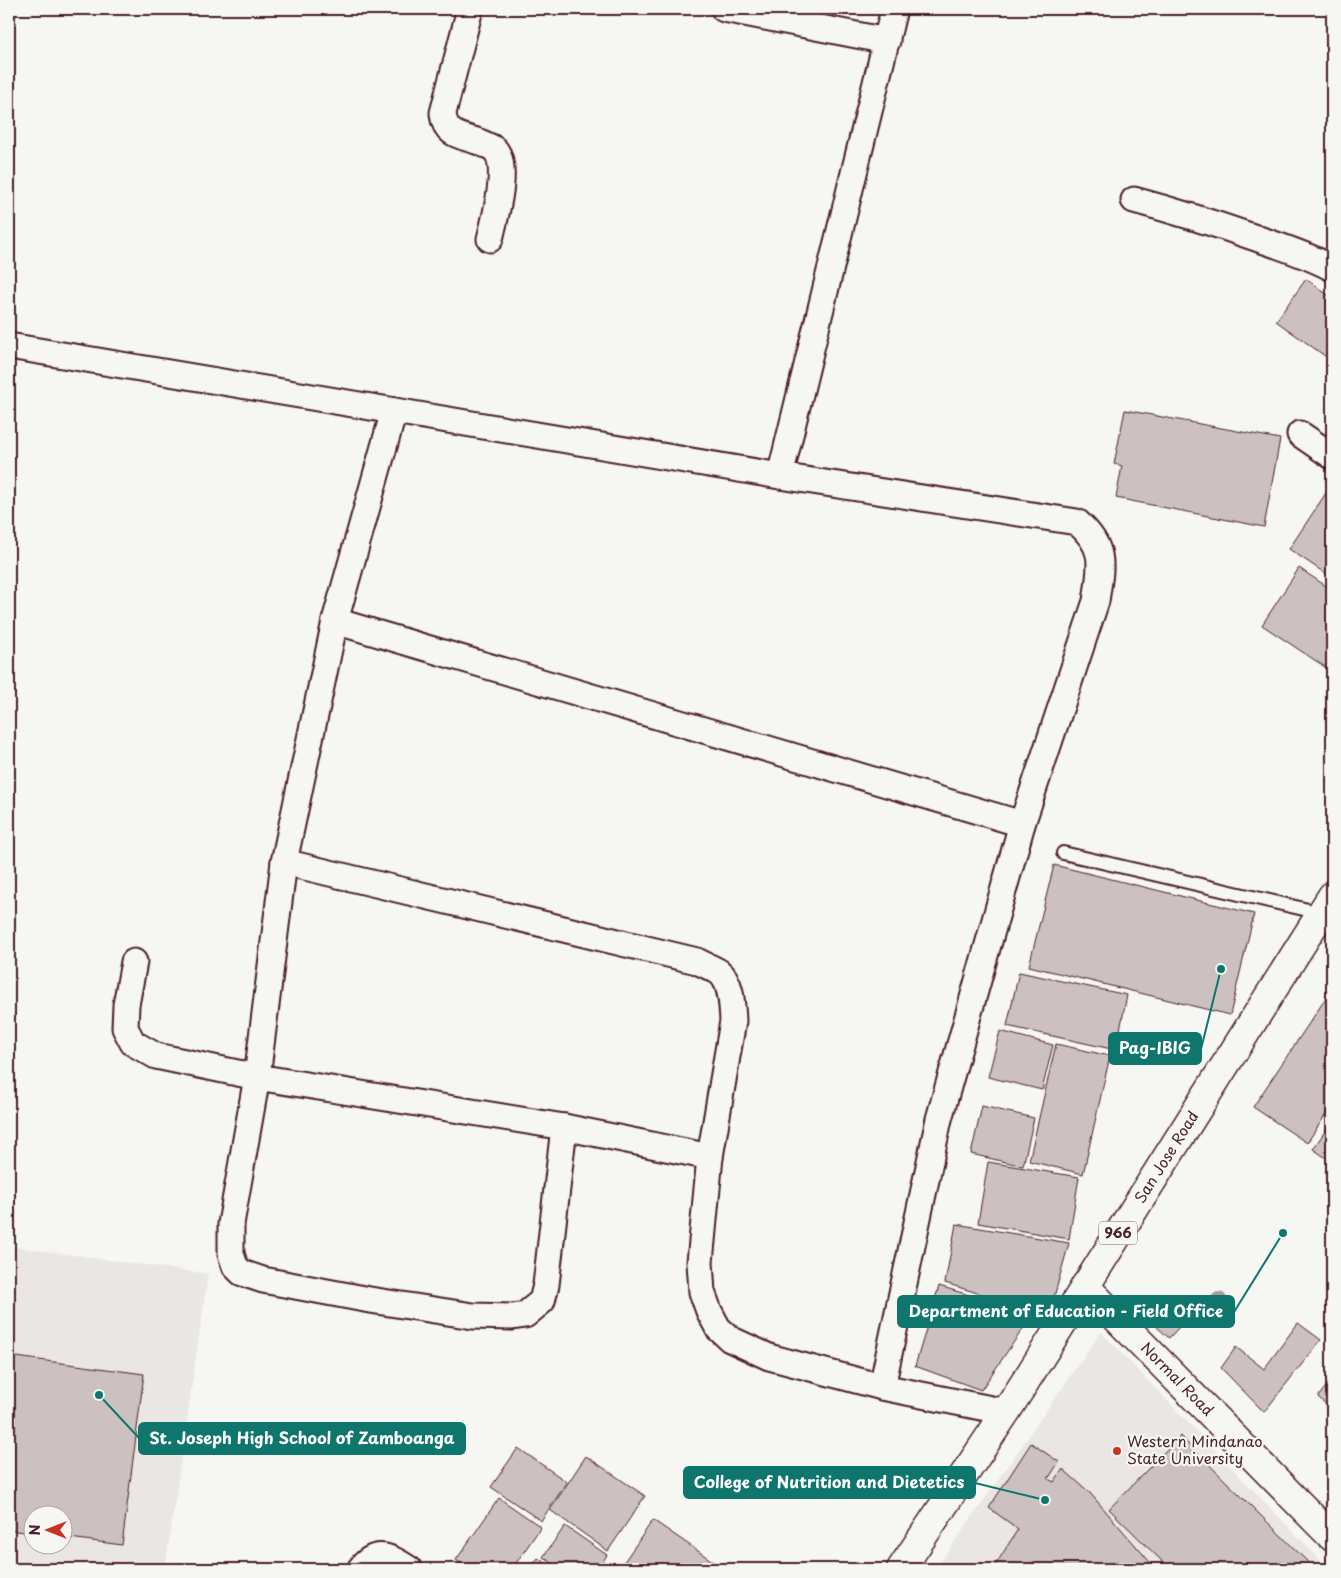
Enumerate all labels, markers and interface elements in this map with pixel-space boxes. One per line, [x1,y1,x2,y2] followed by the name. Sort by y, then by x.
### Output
[1109,1033,1201,1064] callout: Pag-IBIG
[1119,1035,1191,1059] text: Pag-IBIG
[1128,1106,1203,1207] street label: San Jose Road
[1099,1222,1137,1244] road number: 966
[898,1296,1234,1327] callout: Department of Education - Field Office
[909,1298,1223,1322] text: Department of Education - Field Office
[1136,1336,1220,1421] street label: Normal Road
[139,1423,465,1454] callout: St. Joseph High School of Zamboanga
[150,1425,455,1449] text: St. Joseph High School of Zamboanga
[1127,1429,1263,1469] place label: Western Mindanao State University
[1111,1445,1123,1457] marker: Western Mindanao State University
[684,1467,975,1498] callout: College of Nutrition and Dietetics
[694,1469,964,1493] text: College of Nutrition and Dietetics
[22,1506,72,1556] north arrow
[24,1524,45,1536] text: N

